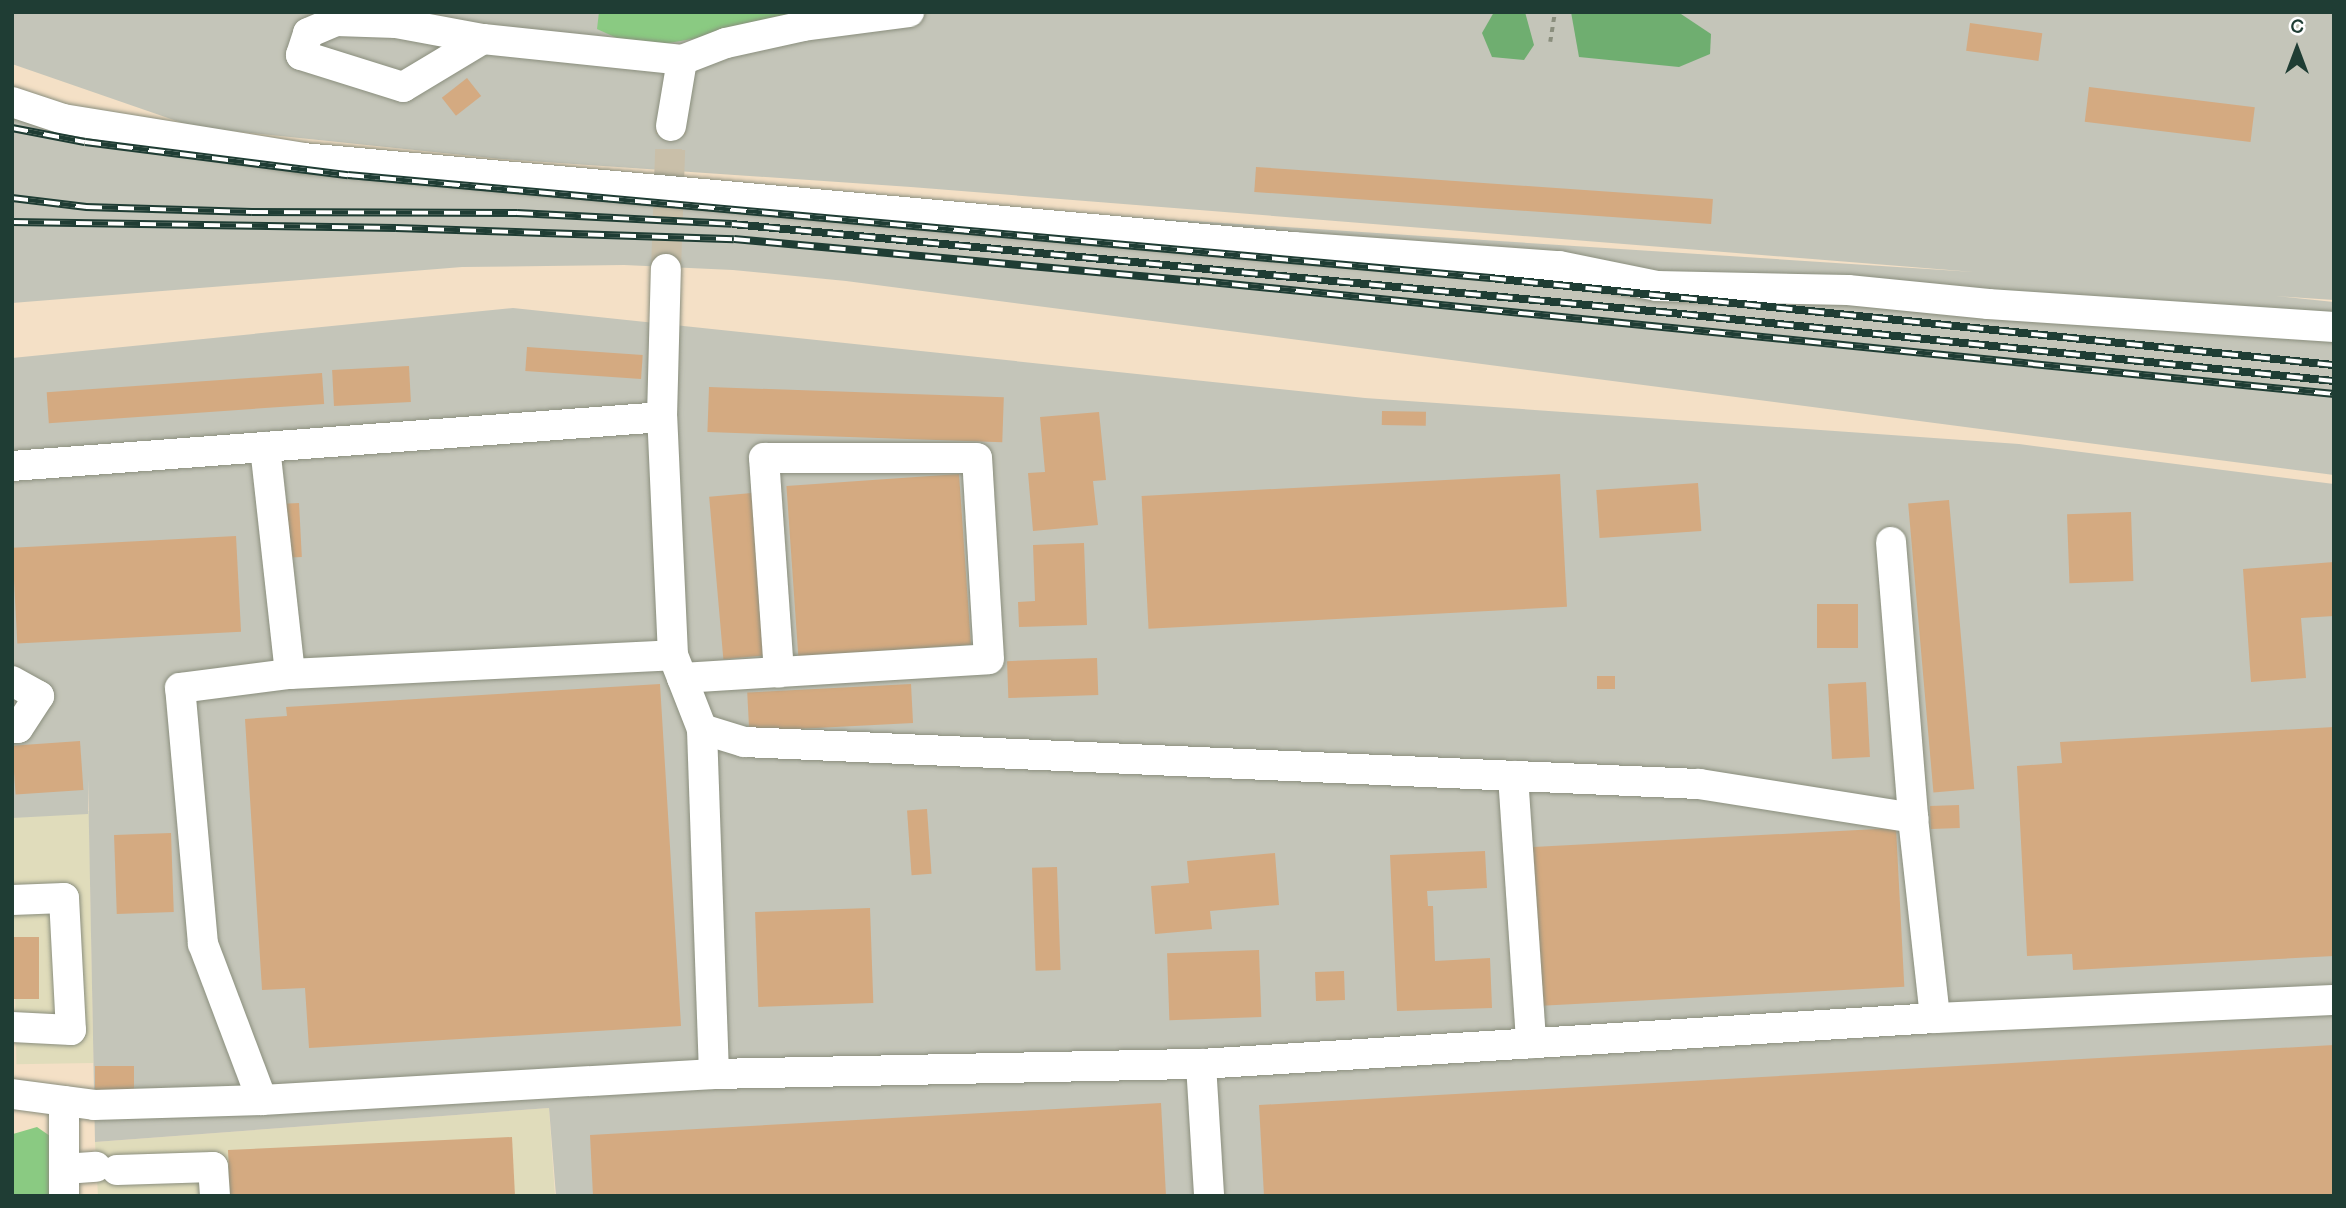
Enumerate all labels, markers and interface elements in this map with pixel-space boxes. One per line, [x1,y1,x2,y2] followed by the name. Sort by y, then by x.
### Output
[2262,14,2332,84] north arrow
[2290,16,2304,39] text: С

